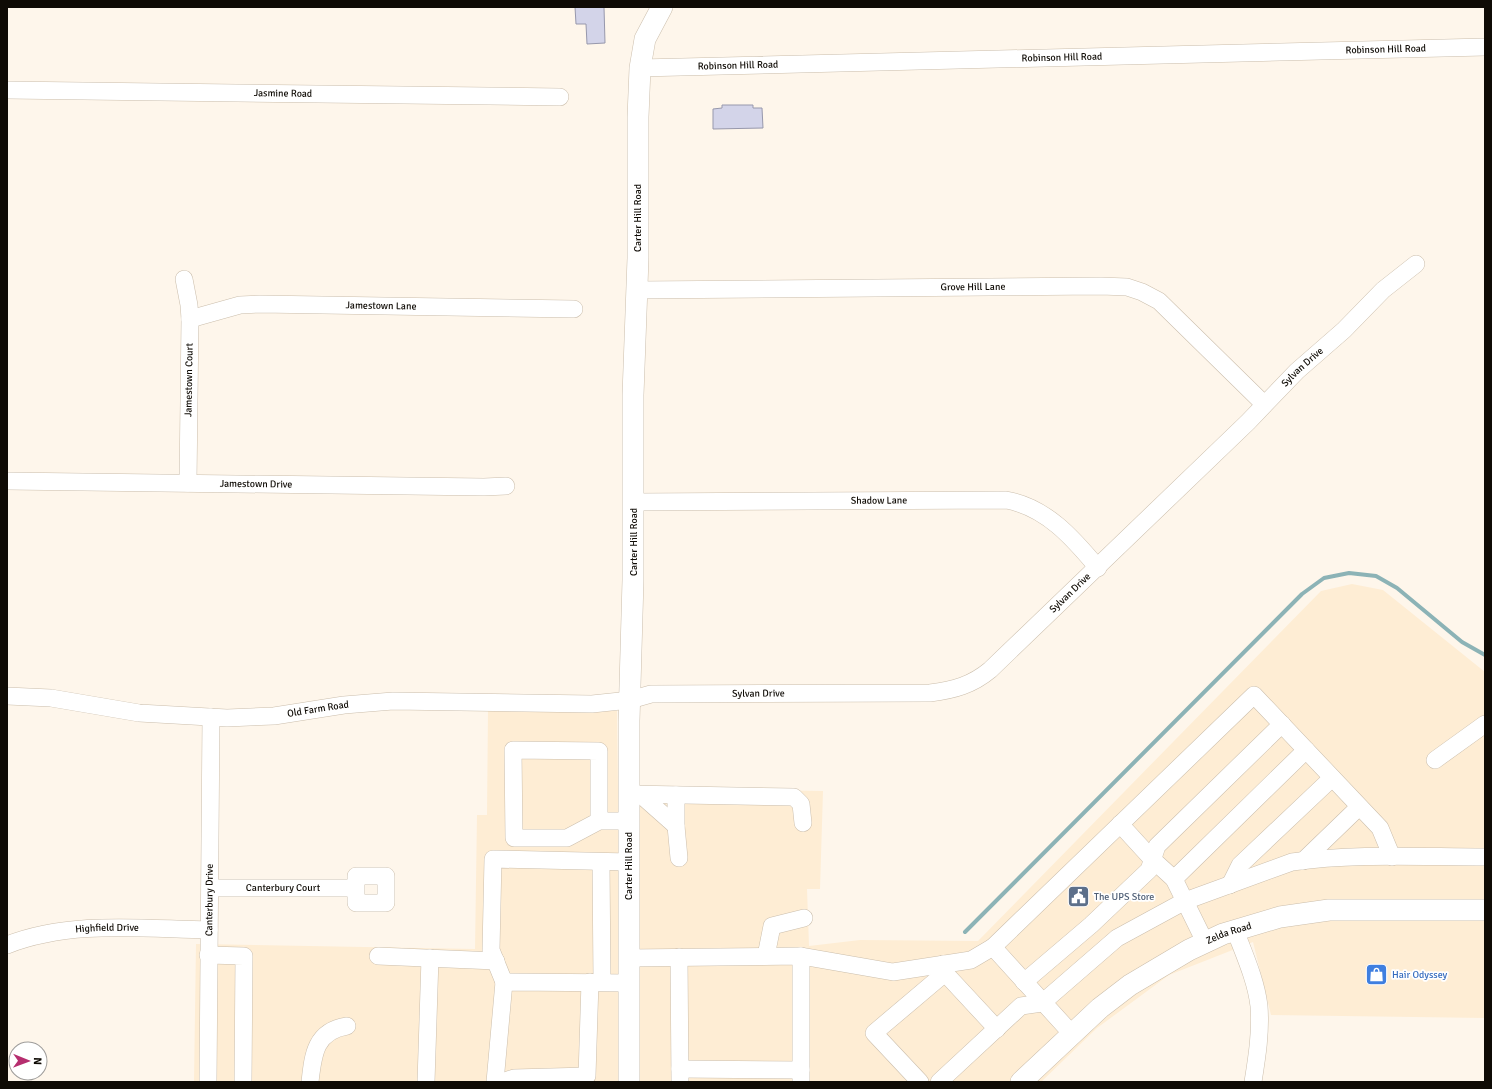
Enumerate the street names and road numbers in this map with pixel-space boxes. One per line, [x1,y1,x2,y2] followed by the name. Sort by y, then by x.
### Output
[1345,42,1426,56] street label: Robinson Hill Road
[1021,51,1102,65] street label: Robinson Hill Road
[697,59,778,73] street label: Robinson Hill Road
[254,87,312,100] street label: Jasmine Road
[632,184,644,252] street label: Carter Hill Road
[941,281,1005,293] street label: Grove Hill Lane
[346,299,417,312] street label: Jamestown Lane
[182,342,196,417] street label: Jamestown Court
[1279,345,1326,389] street label: Sylvan Drive
[220,478,292,491] street label: Jamestown Drive
[851,495,907,507] street label: Shadow Lane
[628,508,640,576] street label: Carter Hill Road
[1047,570,1093,615] street label: Sylvan Drive
[732,688,785,700] street label: Sylvan Drive
[286,699,349,720] street label: Old Farm Road
[623,832,635,900] street label: Carter Hill Road
[203,864,216,936] street label: Canterbury Drive
[246,882,321,894] street label: Canterbury Court
[1204,920,1253,947] street label: Zelda Road
[75,922,139,936] street label: Highfield Drive

